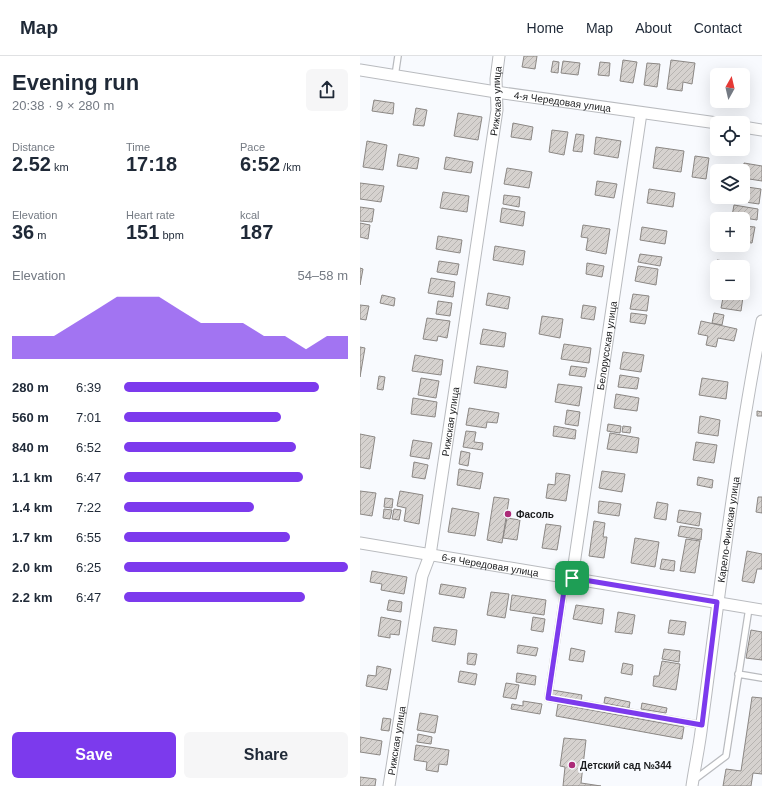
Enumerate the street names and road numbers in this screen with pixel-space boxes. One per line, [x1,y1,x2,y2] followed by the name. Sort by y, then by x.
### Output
[488,65,503,137] street label: Рижская улица
[513,89,612,114] street label: 4-я Чередовая улица
[594,300,619,391] street label: Белорусская улица
[439,386,461,457] street label: Рижская улица
[715,475,741,583] street label: Карело-Финская улица
[441,551,540,578] street label: 6-я Чередовая улица
[385,705,407,776] street label: Рижская улица

